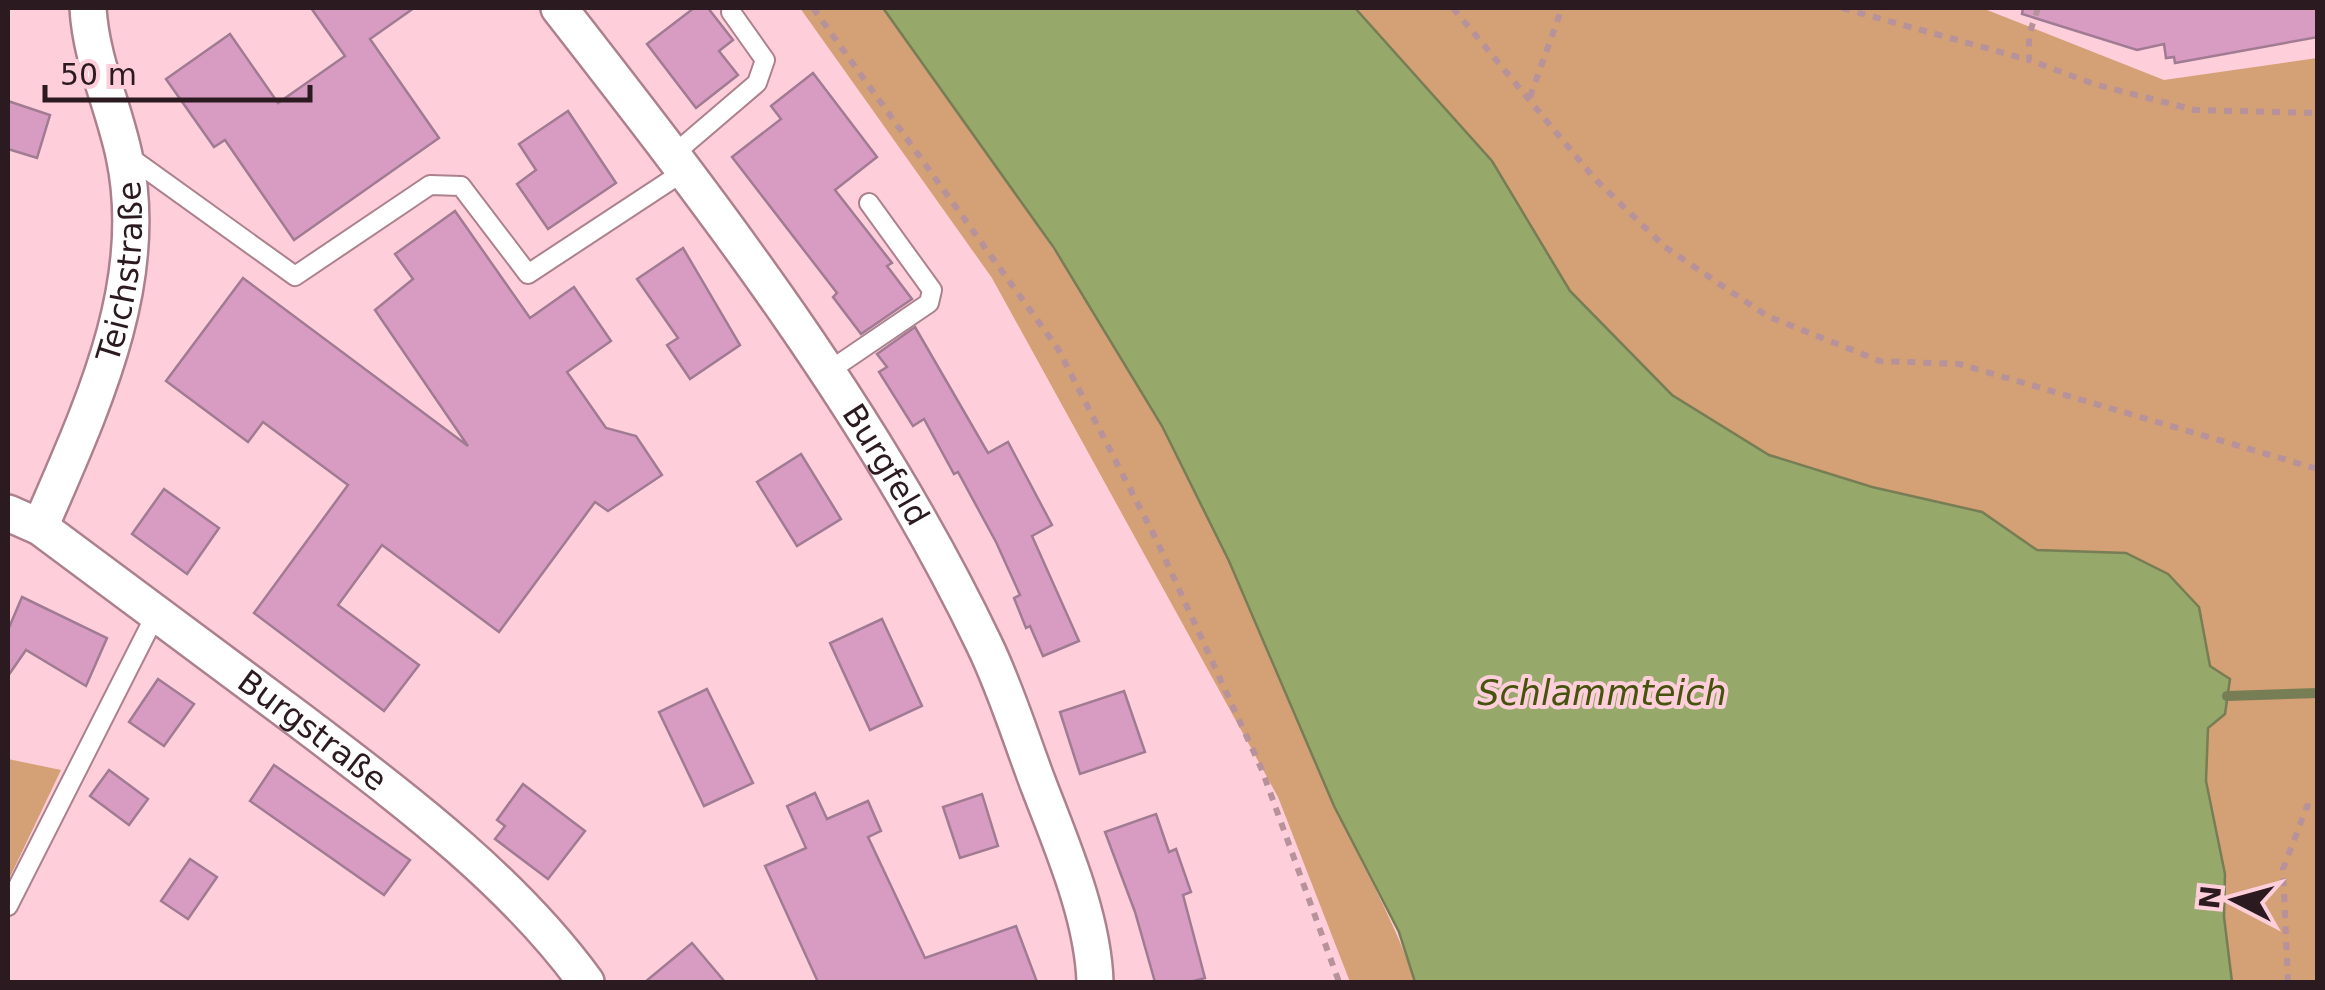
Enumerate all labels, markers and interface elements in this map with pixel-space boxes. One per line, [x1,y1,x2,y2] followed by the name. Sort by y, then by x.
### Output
[45,40,310,102] scale bar
[60,57,137,92] text: 50 m
[88,180,150,368] street label: Teichstraße
[834,397,937,532] street label: Burgfeld
[231,662,395,799] street label: Burgstraße
[1477,673,1727,713] water label: Schlammteich
[2185,850,2285,950] north arrow
[2193,884,2228,911] text: N

